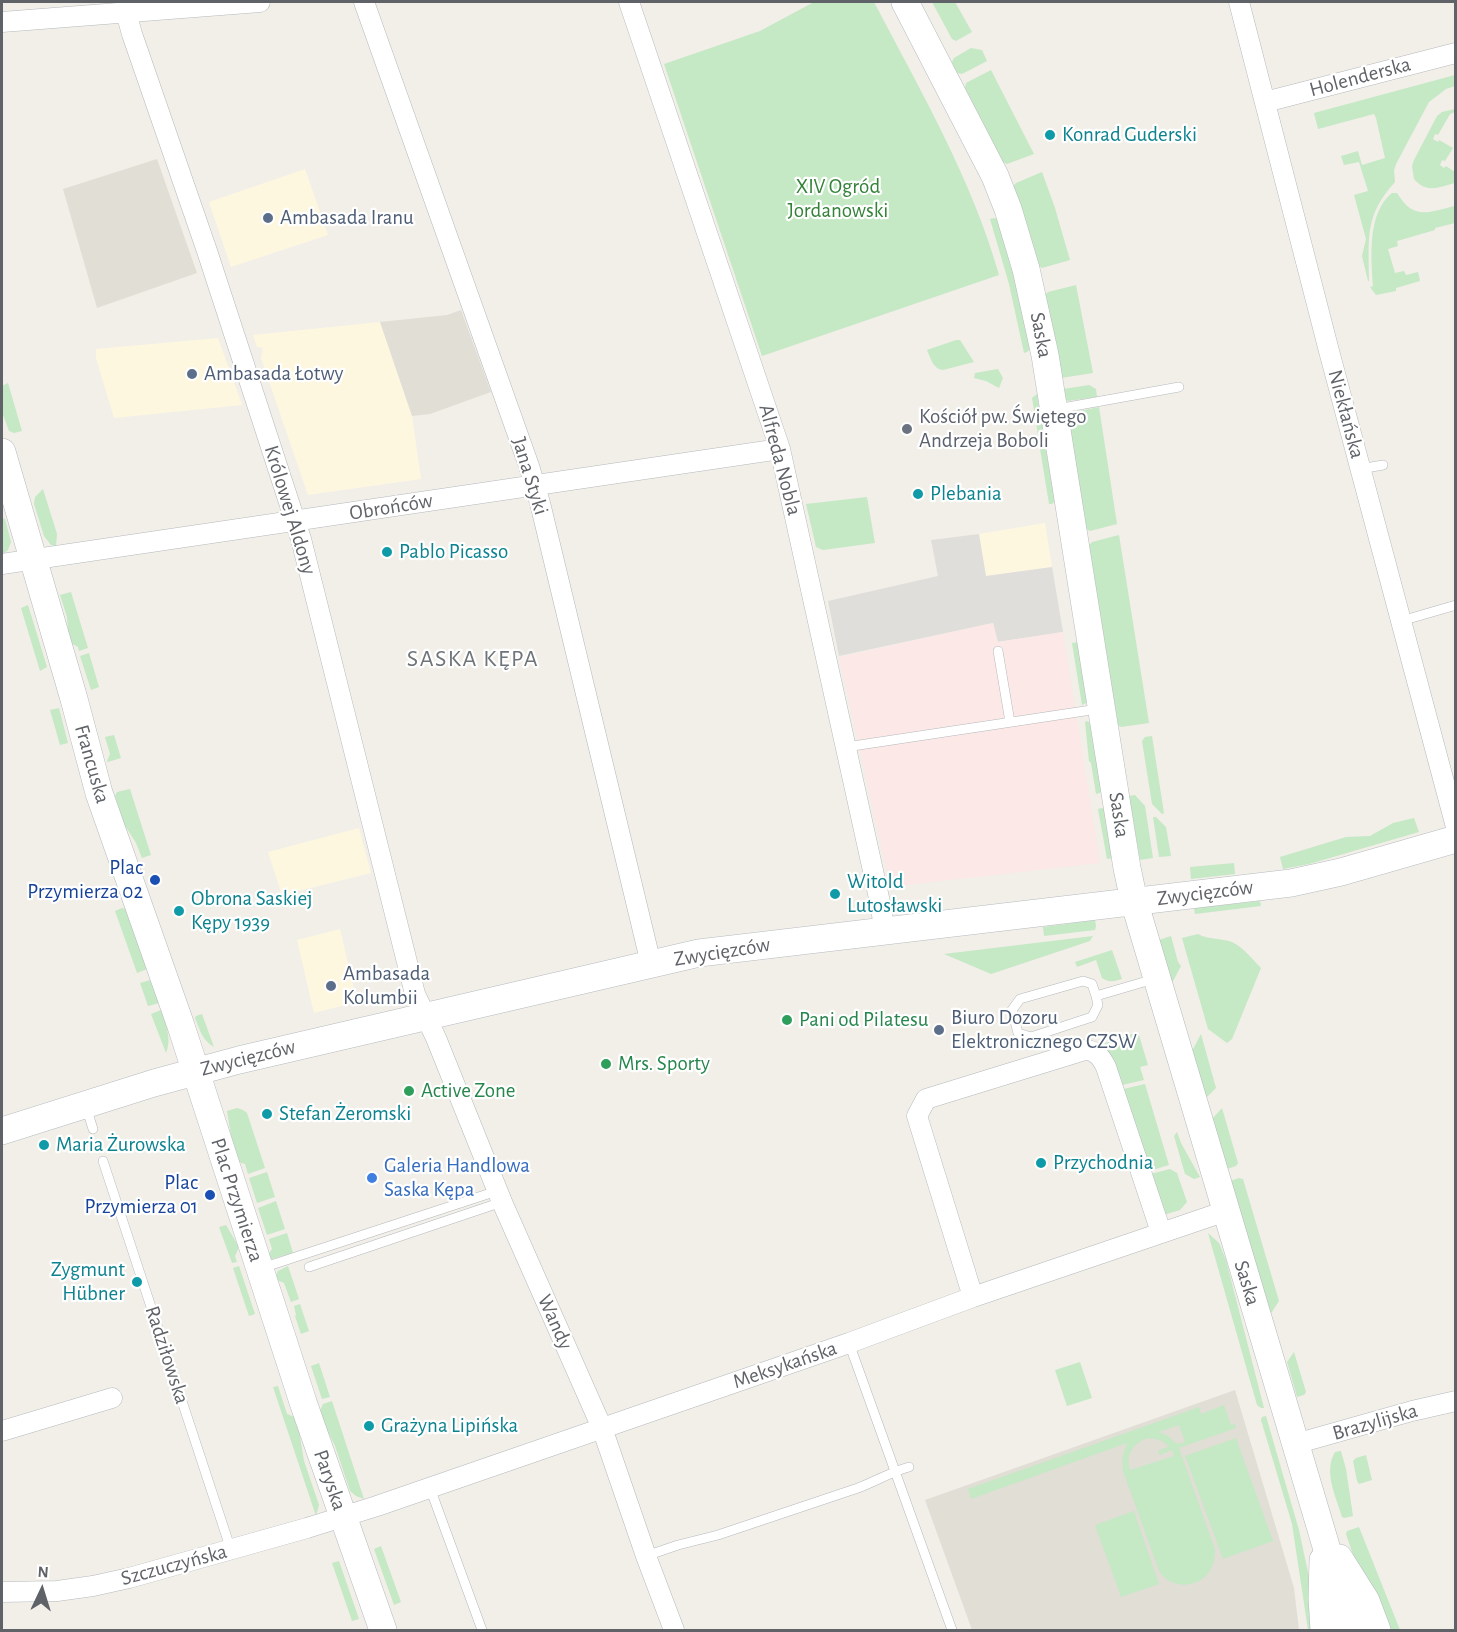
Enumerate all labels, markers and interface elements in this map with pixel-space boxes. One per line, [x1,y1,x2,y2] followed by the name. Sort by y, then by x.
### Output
[1307,51,1413,103] street label: Holenderska
[1062,122,1197,148] place label: Konrad Guderski
[1043,128,1057,142] marker: Konrad Guderski
[788,174,888,224] park label: XIV Ogród Jordanowski
[280,205,414,231] place label: Ambasada Iranu
[261,211,275,225] marker: Ambasada Iranu
[1024,310,1058,360] street label: Saska
[204,361,344,387] place label: Ambasada Łotwy
[185,367,199,381] marker: Ambasada Łotwy
[1322,367,1370,461] street label: Niekłańska
[753,402,807,518] street label: Alfreda Nobla
[919,404,1087,454] place label: Kościół pw. Świętego Andrzeja Boboli
[900,422,914,436] marker: Kościół pw. Świętego Andrzeja Boboli
[506,434,554,518] street label: Jana Styki
[258,442,322,578] street label: Królowej Aldony
[930,481,1002,507] place label: Plebania
[911,487,925,501] marker: Plebania
[348,488,434,526] street label: Obrońców
[399,539,508,565] place label: Pablo Picasso
[380,545,394,559] marker: Pablo Picasso
[407,645,539,673] district label: SASKA KĘPA
[69,722,115,806] street label: Francuska
[1103,790,1135,840] street label: Saska
[27,855,143,905] place label: Plac Przymierza 02
[847,869,942,919] place label: Witold Lutosławski
[148,873,162,887] marker: Plac Przymierza 02
[1155,875,1255,911] street label: Zwycięzców
[191,886,313,936] place label: Obrona Saskiej Kępy 1939
[828,887,842,901] marker: Witold Lutosławski
[172,904,186,918] marker: Obrona Saskiej Kępy 1939
[672,932,772,972] street label: Zwycięzców
[343,961,430,1011] place label: Ambasada Kolumbii
[324,979,338,993] marker: Ambasada Kolumbii
[951,1005,1137,1055] place label: Biuro Dozoru Elektronicznego CZSW
[799,1007,928,1033] place label: Pani od Pilatesu
[780,1013,794,1027] marker: Pani od Pilatesu
[932,1023,946,1037] marker: Biuro Dozoru Elektronicznego CZSW
[198,1034,298,1082] street label: Zwycięzców
[618,1051,710,1077] place label: Mrs. Sporty
[599,1057,613,1071] marker: Mrs. Sporty
[421,1078,515,1104] place label: Active Zone
[402,1084,416,1098] marker: Active Zone
[279,1101,411,1127] place label: Stefan Żeromski
[260,1107,274,1121] marker: Stefan Żeromski
[56,1132,186,1158] place label: Maria Żurowska
[205,1135,269,1265] street label: Plac Przymierza
[37,1138,51,1152] marker: Maria Żurowska
[1053,1150,1154,1176] place label: Przychodnia
[384,1153,530,1203] place label: Galeria Handlowa Saska Kępa
[1034,1156,1048,1170] marker: Przychodnia
[84,1170,198,1220] place label: Plac Przymierza 01
[365,1171,379,1185] marker: Galeria Handlowa Saska Kępa
[203,1188,217,1202] marker: Plac Przymierza 01
[51,1257,125,1307] place label: Zygmunt Hübner
[1228,1257,1266,1309] street label: Saska
[130,1275,144,1289] marker: Zygmunt Hübner
[532,1290,578,1354] street label: Wandy
[139,1303,195,1407] street label: Radziłowska
[730,1335,840,1395] street label: Meksykańska
[1330,1398,1420,1446] street label: Brazylijska
[381,1413,518,1439] place label: Grażyna Lipińska
[362,1419,376,1433] marker: Grażyna Lipińska
[308,1446,352,1514] street label: Paryska
[118,1539,230,1591] street label: Szczuczyńska
[12,1560,72,1620] north arrow
[37,1564,49,1580] text: N

